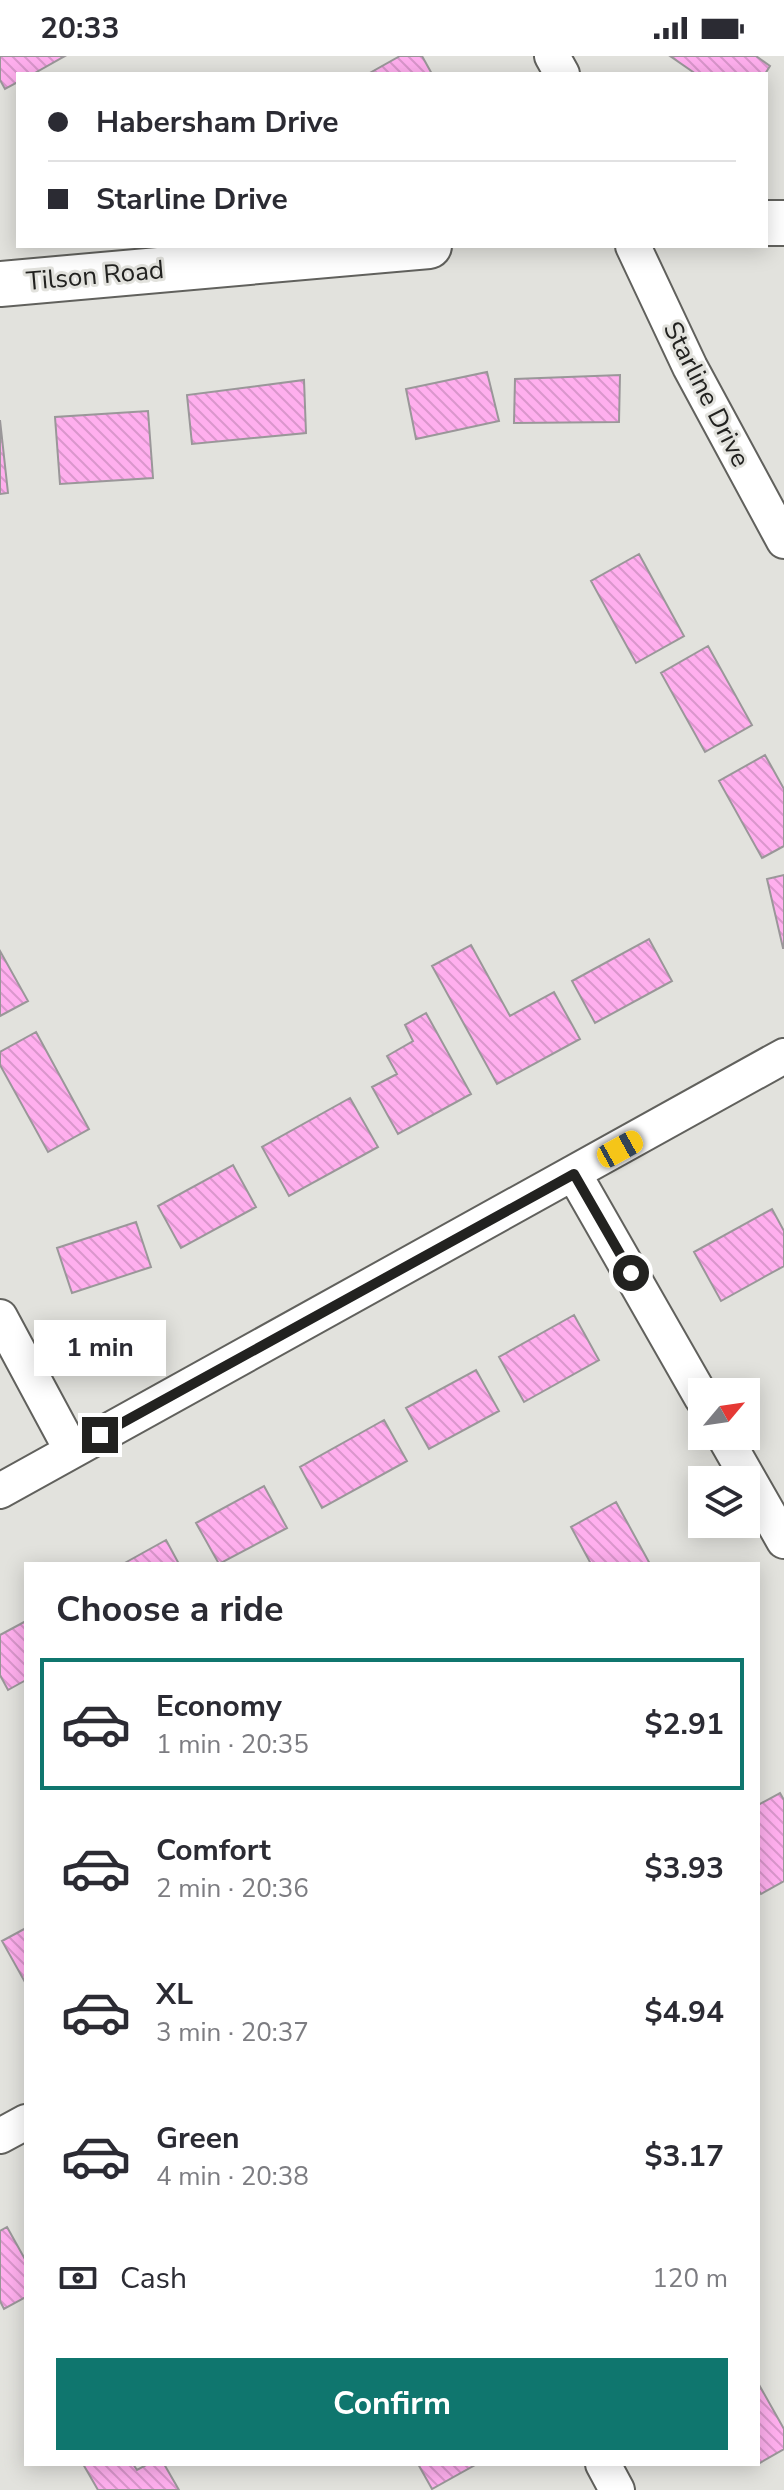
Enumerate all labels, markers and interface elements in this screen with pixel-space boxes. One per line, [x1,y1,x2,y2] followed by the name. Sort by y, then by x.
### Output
[40,8,119,49] text: 20:33
[96,102,339,143] text: Habersham Drive
[96,179,288,220] text: Starline Drive
[25,252,165,299] street label: Tilson Road
[655,316,758,473] street label: Starline Drive
[593,1127,647,1171] car
[613,1255,649,1291] route start
[34,1319,166,1375] callout: 1 min
[66,1330,134,1365] text: 1 min
[688,1378,760,1450] north arrow
[688,1378,760,1538] map controls
[82,1417,118,1453] route end
[688,1466,760,1538] button: layers
[56,1585,284,1634] text: Choose a ride
[156,1686,282,1727] text: Economy
[60,1688,132,1760] icon: car
[645,1704,724,1745] text: $2.91
[156,1727,309,1762] text: 1 min · 20:35
[156,1830,271,1871] text: Comfort
[60,1832,132,1904] icon: car
[645,1848,724,1889] text: $3.93
[156,1871,309,1906] text: 2 min · 20:36
[156,1974,193,2015] text: XL
[60,1976,132,2048] icon: car
[645,1992,724,2033] text: $4.94
[156,2015,309,2050] text: 3 min · 20:37
[156,2118,240,2159] text: Green
[60,2120,132,2192] icon: car
[645,2136,724,2177] text: $3.17
[156,2159,309,2194] text: 4 min · 20:38
[56,2256,100,2300] icon: cash
[120,2258,187,2299] text: Cash
[652,2261,728,2296] text: 120 m
[56,2358,728,2450] button: Confirm

